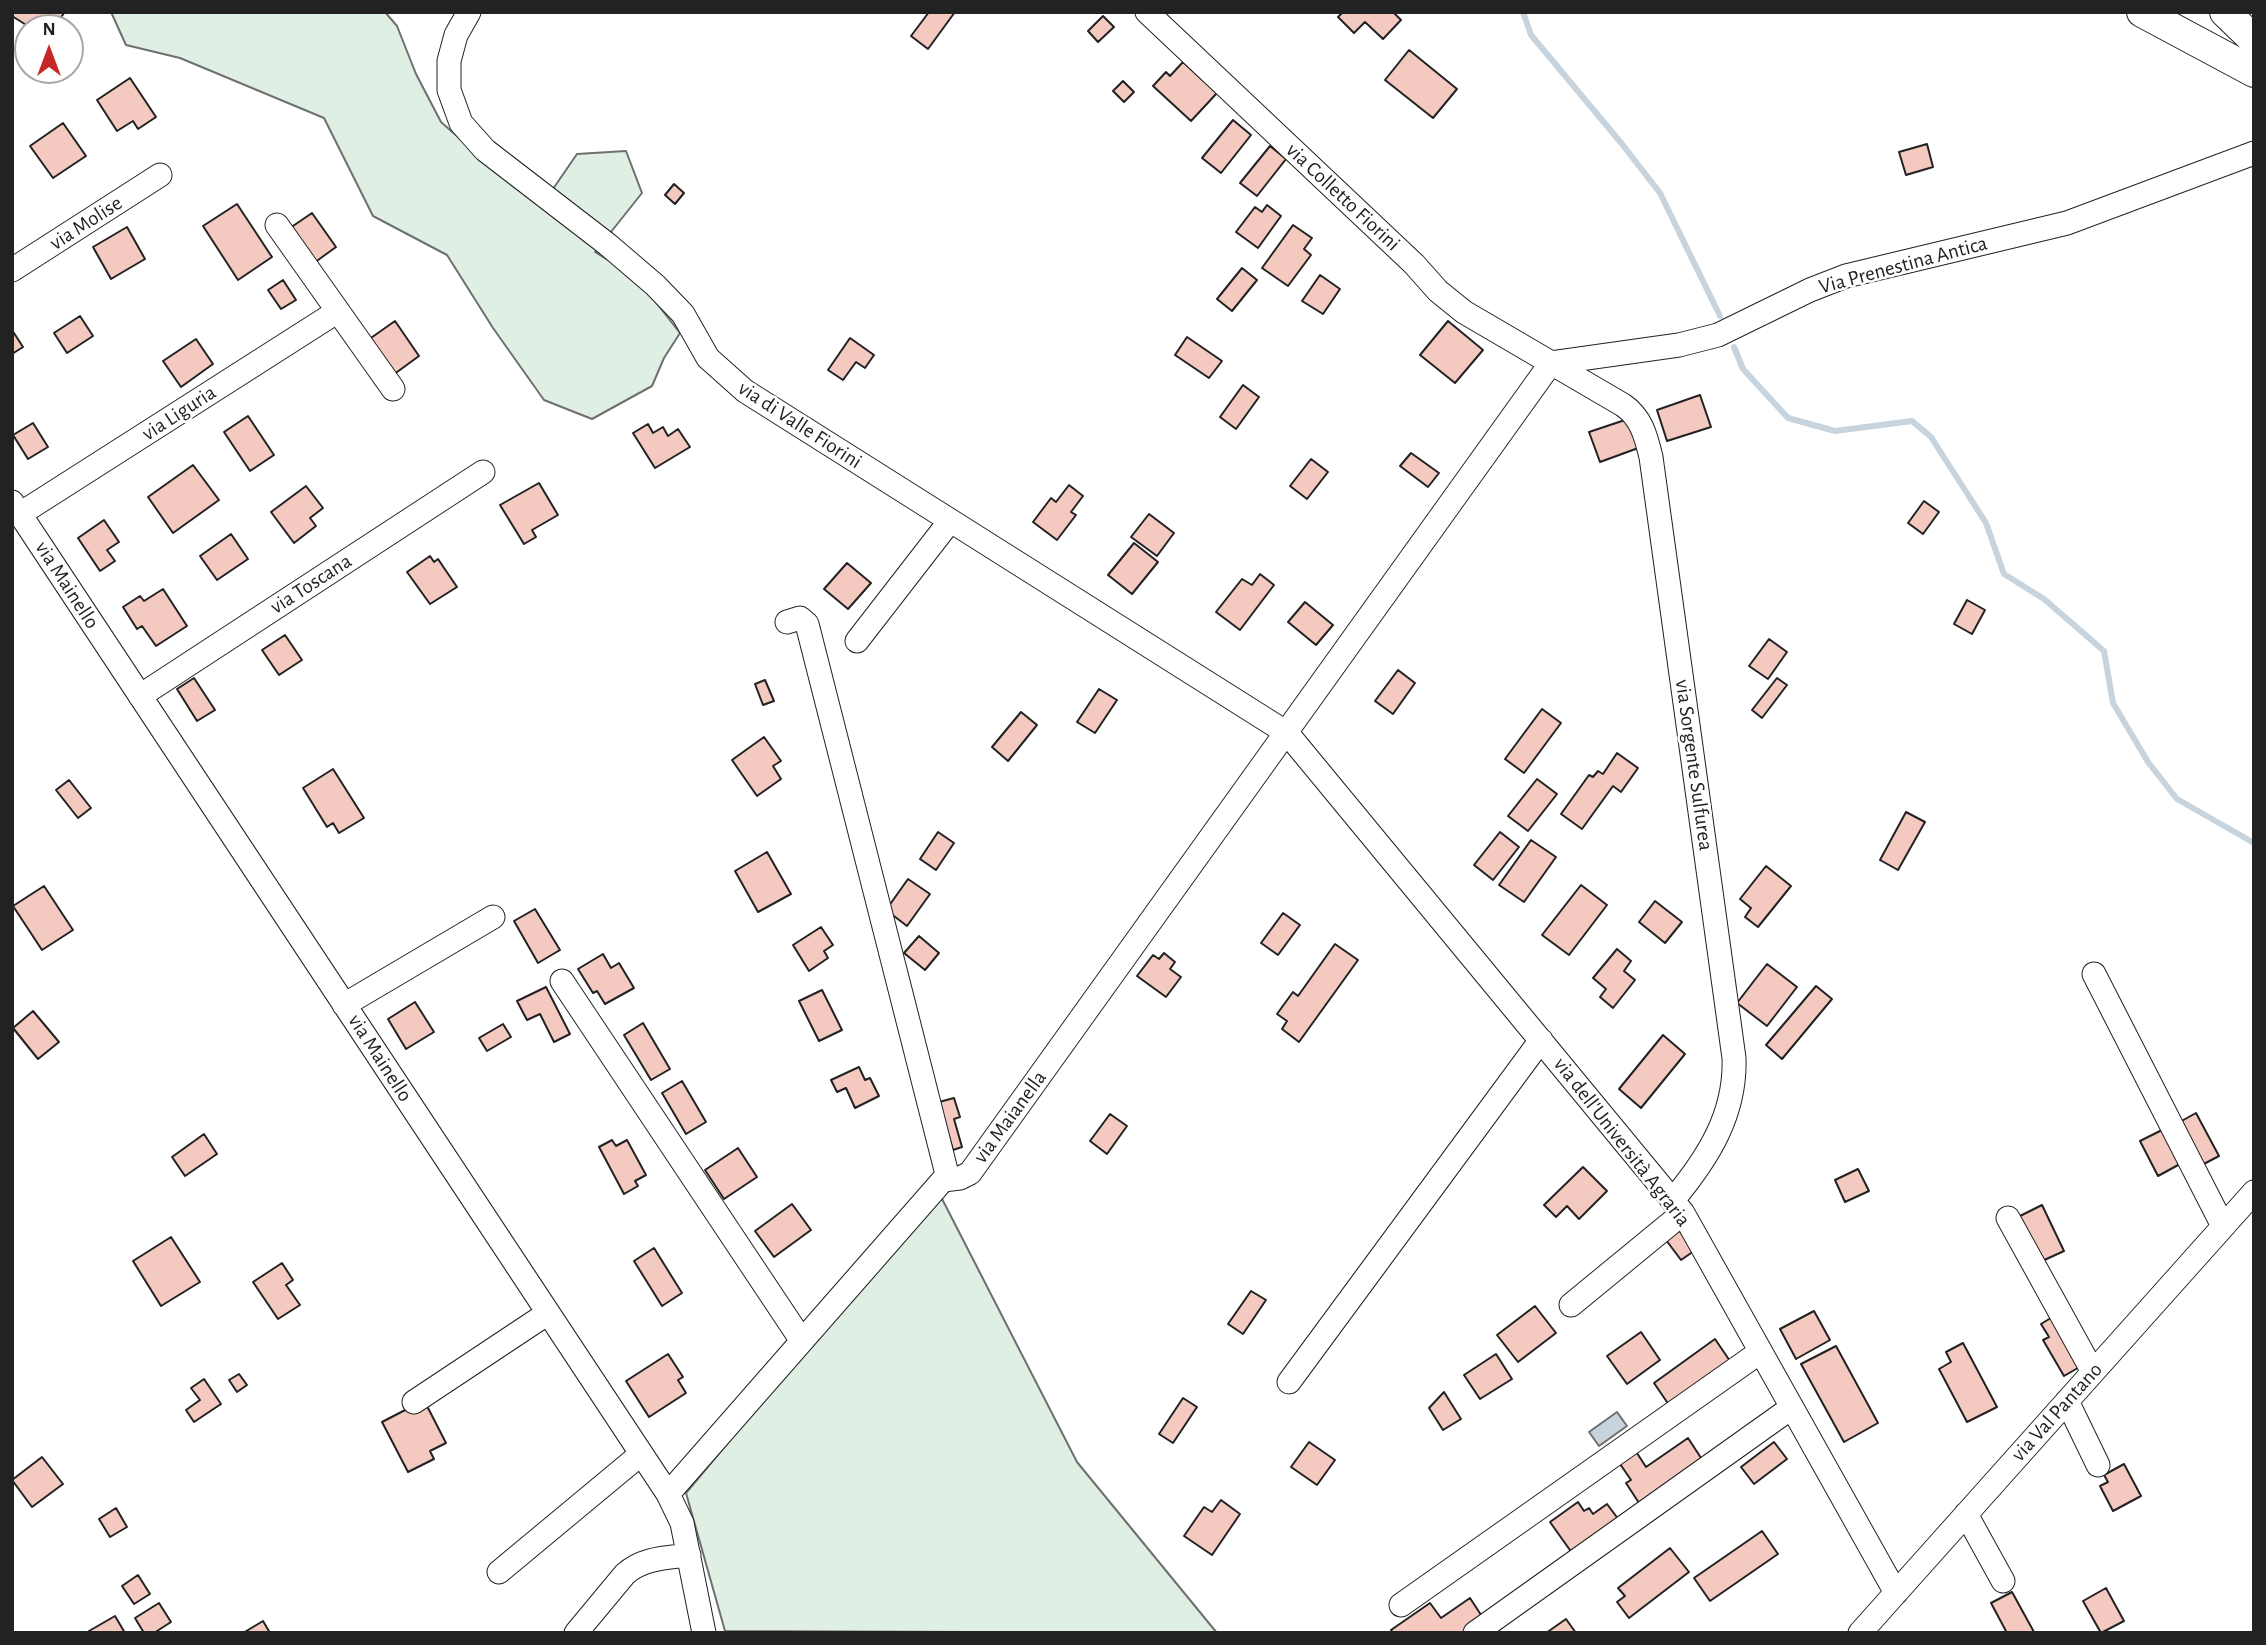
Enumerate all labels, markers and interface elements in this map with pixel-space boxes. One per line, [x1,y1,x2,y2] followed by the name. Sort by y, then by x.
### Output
[14,14,84,84] north arrow
[42,20,56,39] text: N
[1281,138,1405,256] street label: via Colletto Fiorini
[45,190,127,256] street label: via Molise
[1816,230,1990,300] street label: Via Prenestina Antica
[733,376,867,474] street label: via di Valle Fiorini
[137,380,221,446] street label: via Liguria
[29,536,105,634] street label: via Mainello
[266,548,356,620] street label: via Toscana
[1670,678,1718,852] street label: via Sorgente Sulfurea
[342,1009,418,1107] street label: via Mainello
[1548,1052,1696,1232] street label: via dell'Università Agraria
[968,1066,1052,1168] street label: via Maianella
[2006,1357,2108,1467] street label: via Val Pantano

